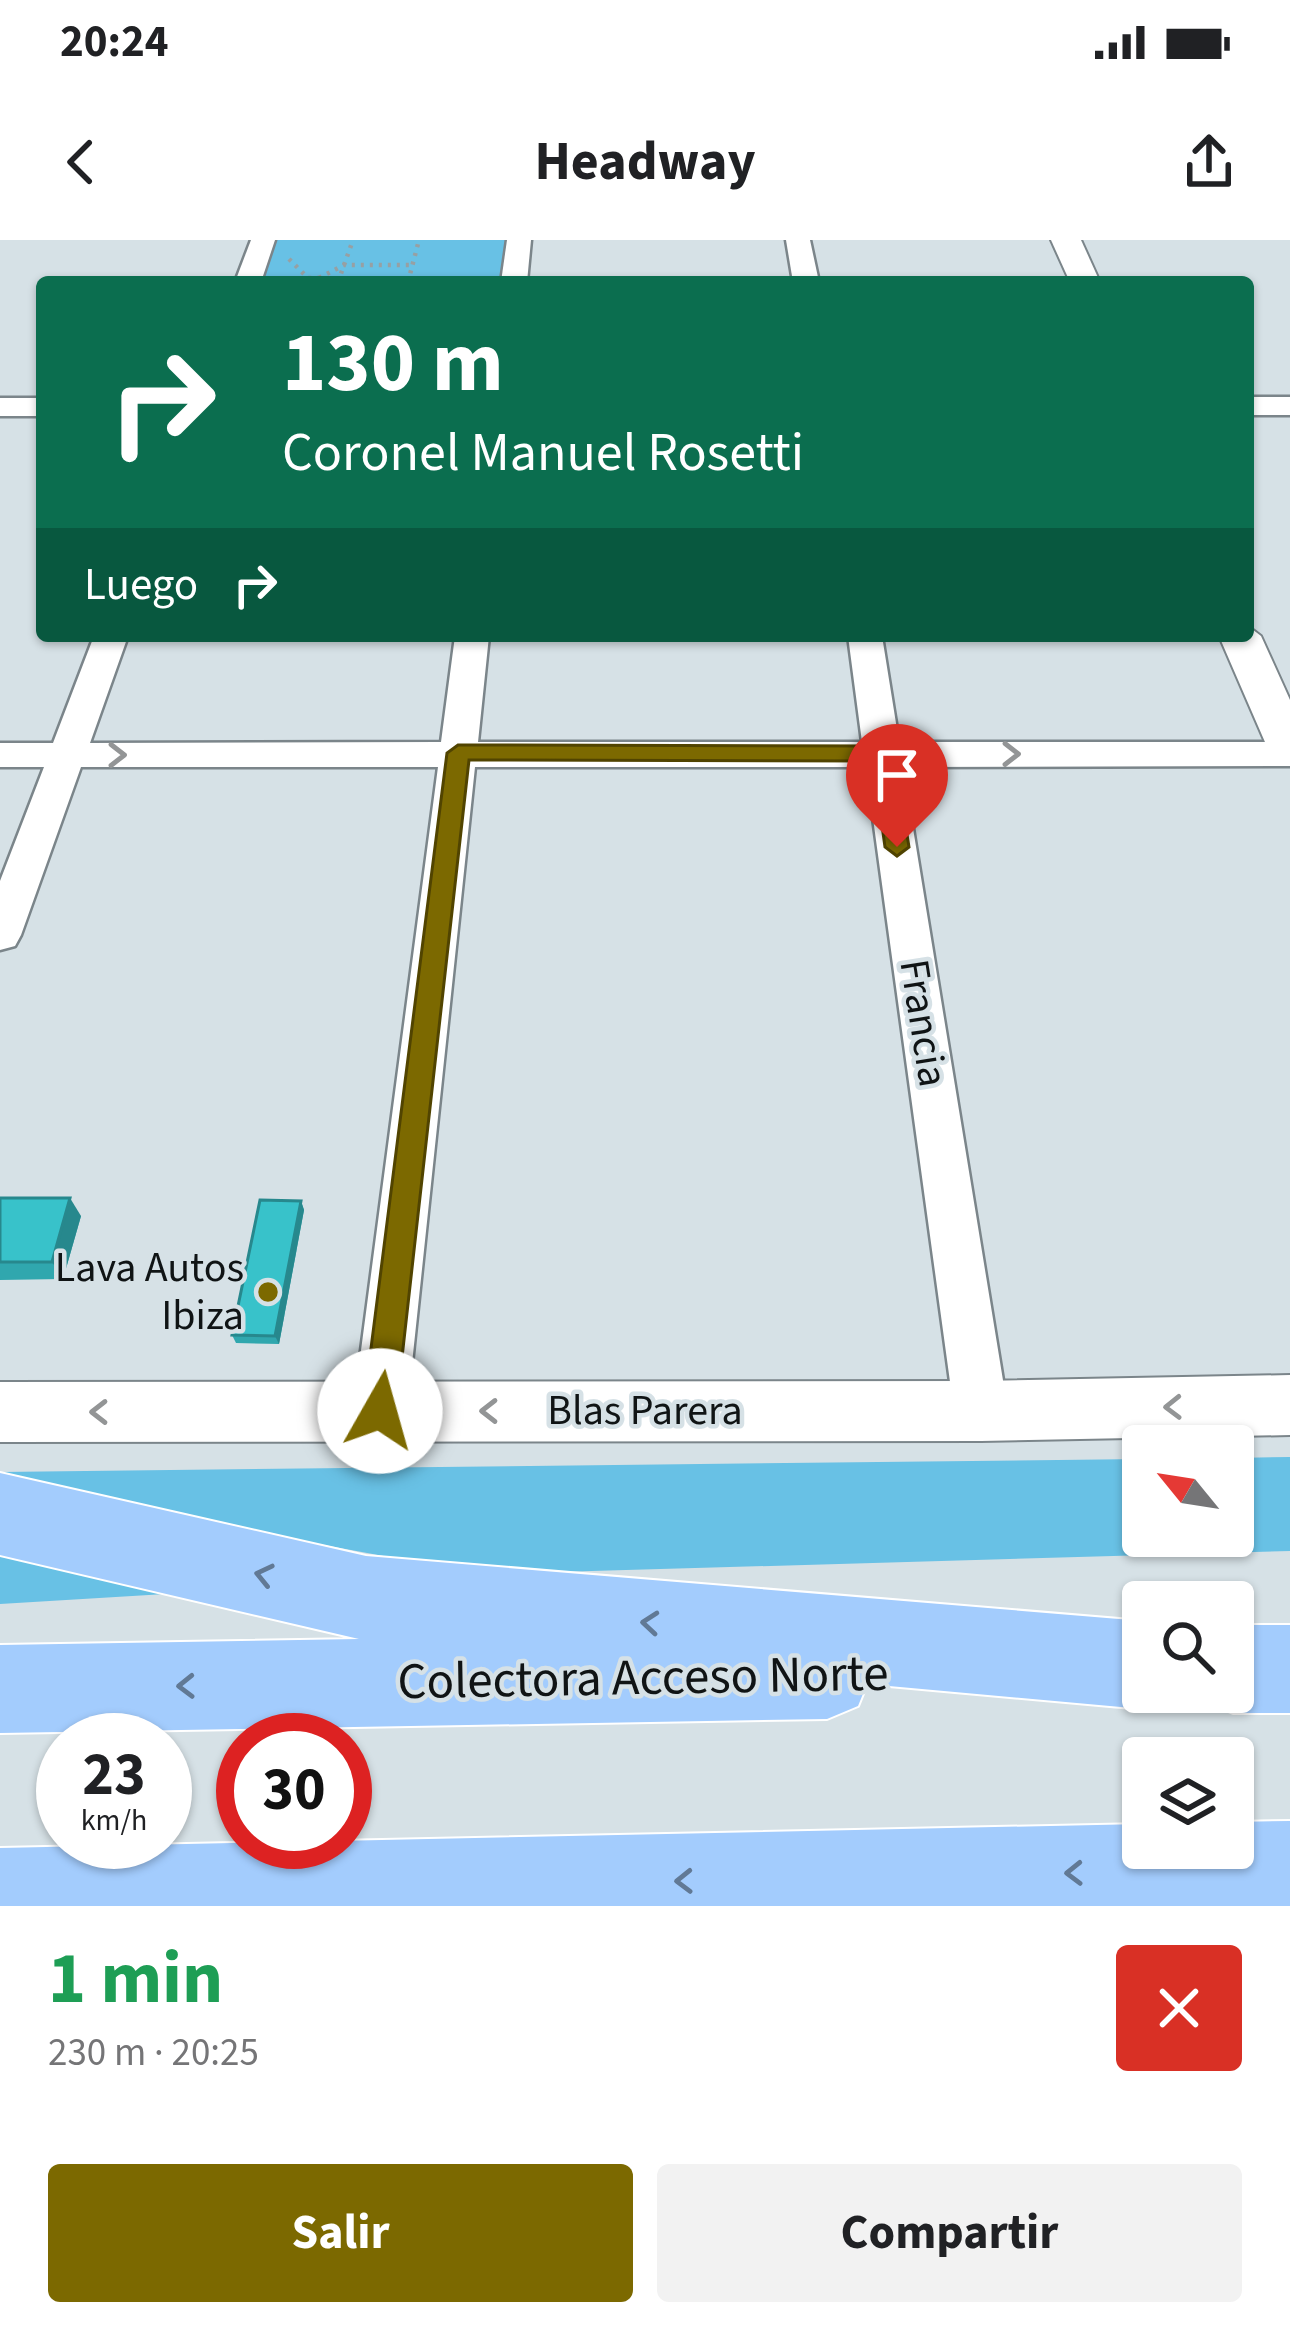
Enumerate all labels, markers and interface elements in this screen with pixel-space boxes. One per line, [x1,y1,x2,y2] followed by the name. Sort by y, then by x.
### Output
[60,10,169,74] text: 20:24
[534,124,756,201] text: Headway
[48,129,114,195] icon: back
[1176,129,1242,195] icon: share
[282,304,504,424] text: 130 m
[84,324,240,480] icon: right
[282,415,804,492] text: Coronel Manuel Rosetti
[222,552,288,618] icon: right
[84,553,198,617] text: Luego
[846,724,948,847] pin
[1003,741,1021,767] one-way arrow
[864,742,930,808] icon: arrive
[108,743,127,769] one-way arrow
[883,955,963,1091] street label: Francia
[55,1238,244,1346] place label: Lava Autos Ibiza
[255,1279,281,1305] marker: Lava Autos Ibiza
[317,1348,443,1474] position arrow
[547,1381,743,1441] street label: Blas Parera
[1163,1394,1181,1420] one-way arrow
[479,1398,497,1424] one-way arrow
[89,1399,107,1425] one-way arrow
[1122,1425,1254,1557] north arrow
[1122,1425,1254,1869] map controls
[254,1563,274,1588] one-way arrow
[1122,1581,1254,1713] button: search
[640,1610,659,1636] one-way arrow
[397,1638,889,1718] street label: Colectora Acceso Norte
[176,1672,195,1698] one-way arrow
[216,1713,372,1869] speed limit sign: 30
[82,1733,146,1818] text: 23
[1122,1737,1254,1869] button: layers
[81,1799,147,1842] text: km/h
[1064,1859,1083,1885] one-way arrow
[674,1868,692,1894] one-way arrow
[48,1928,223,2031] text: 1 min
[1116,1945,1242,2071] button: close
[48,2025,259,2081] text: 230 m · 20:25
[48,2164,633,2302] button: Salir
[657,2164,1242,2302] button: Compartir

